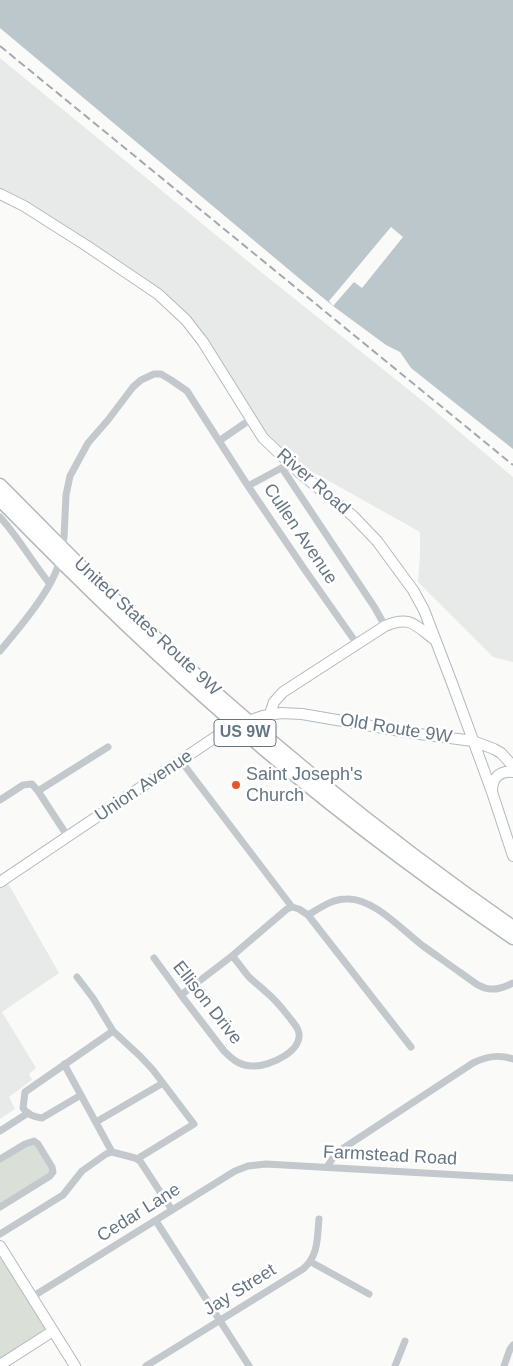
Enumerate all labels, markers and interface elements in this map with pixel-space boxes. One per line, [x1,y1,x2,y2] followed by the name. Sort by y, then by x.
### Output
[272,444,354,520] street label: River Road
[258,480,342,588] street label: Cullen Avenue
[69,553,225,701] street label: United States Route 9W
[338,709,454,749] street label: Old Route 9W
[214,720,276,746] road number: US 9W
[91,746,197,826] street label: Union Avenue
[246,764,363,806] place label: Saint Joseph's Church
[230,779,242,791] marker: Saint Joseph's Church
[168,957,246,1049] street label: Ellison Drive
[322,1142,458,1170] street label: Farmstead Road
[93,1179,185,1247] street label: Cedar Lane
[200,1259,280,1321] street label: Jay Street

